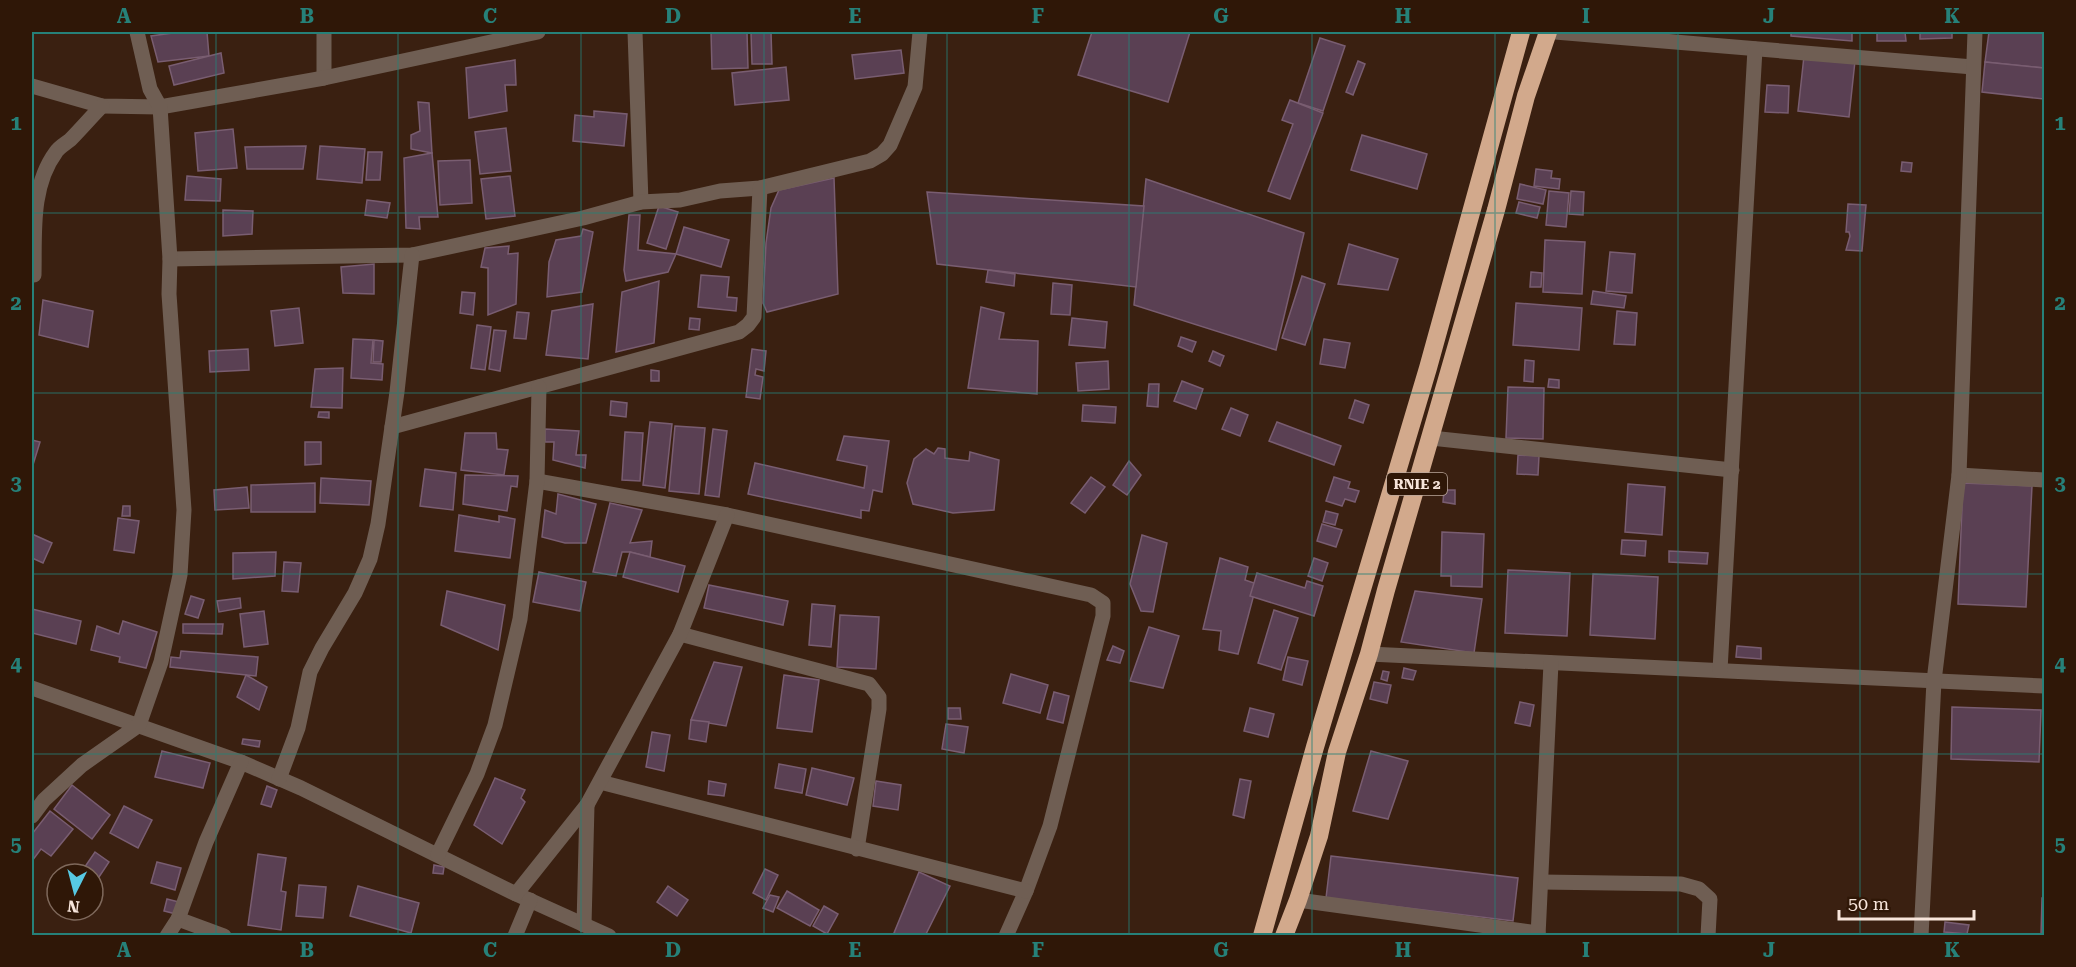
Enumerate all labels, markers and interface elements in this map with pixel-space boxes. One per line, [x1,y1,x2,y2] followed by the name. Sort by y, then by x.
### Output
[117,4,132,28] text: A
[300,4,314,28] text: B
[483,4,497,28] text: C
[665,4,681,28] text: D
[849,4,862,28] text: E
[1032,4,1044,28] text: F
[1213,4,1229,28] text: G
[1395,4,1411,28] text: H
[1582,4,1590,28] text: I
[1763,4,1775,28] text: J
[1944,4,1960,28] text: K
[10,111,22,135] text: 1
[2054,111,2066,135] text: 1
[10,291,22,315] text: 2
[2054,291,2066,315] text: 2
[10,471,22,495] text: 3
[2054,471,2066,495] text: 3
[1387,473,1447,495] road number: RNIE 2
[10,652,22,676] text: 4
[2054,652,2066,676] text: 4
[10,832,22,856] text: 5
[2054,832,2066,856] text: 5
[45,862,105,922] north arrow
[1839,883,1974,921] scale bar
[1848,893,1889,914] text: 50 m
[66,896,81,917] text: N
[117,938,132,962] text: A
[300,938,314,962] text: B
[483,938,497,962] text: C
[665,938,681,962] text: D
[849,938,862,962] text: E
[1032,938,1044,962] text: F
[1213,938,1229,962] text: G
[1395,938,1411,962] text: H
[1582,938,1590,962] text: I
[1763,938,1775,962] text: J
[1944,938,1960,962] text: K

